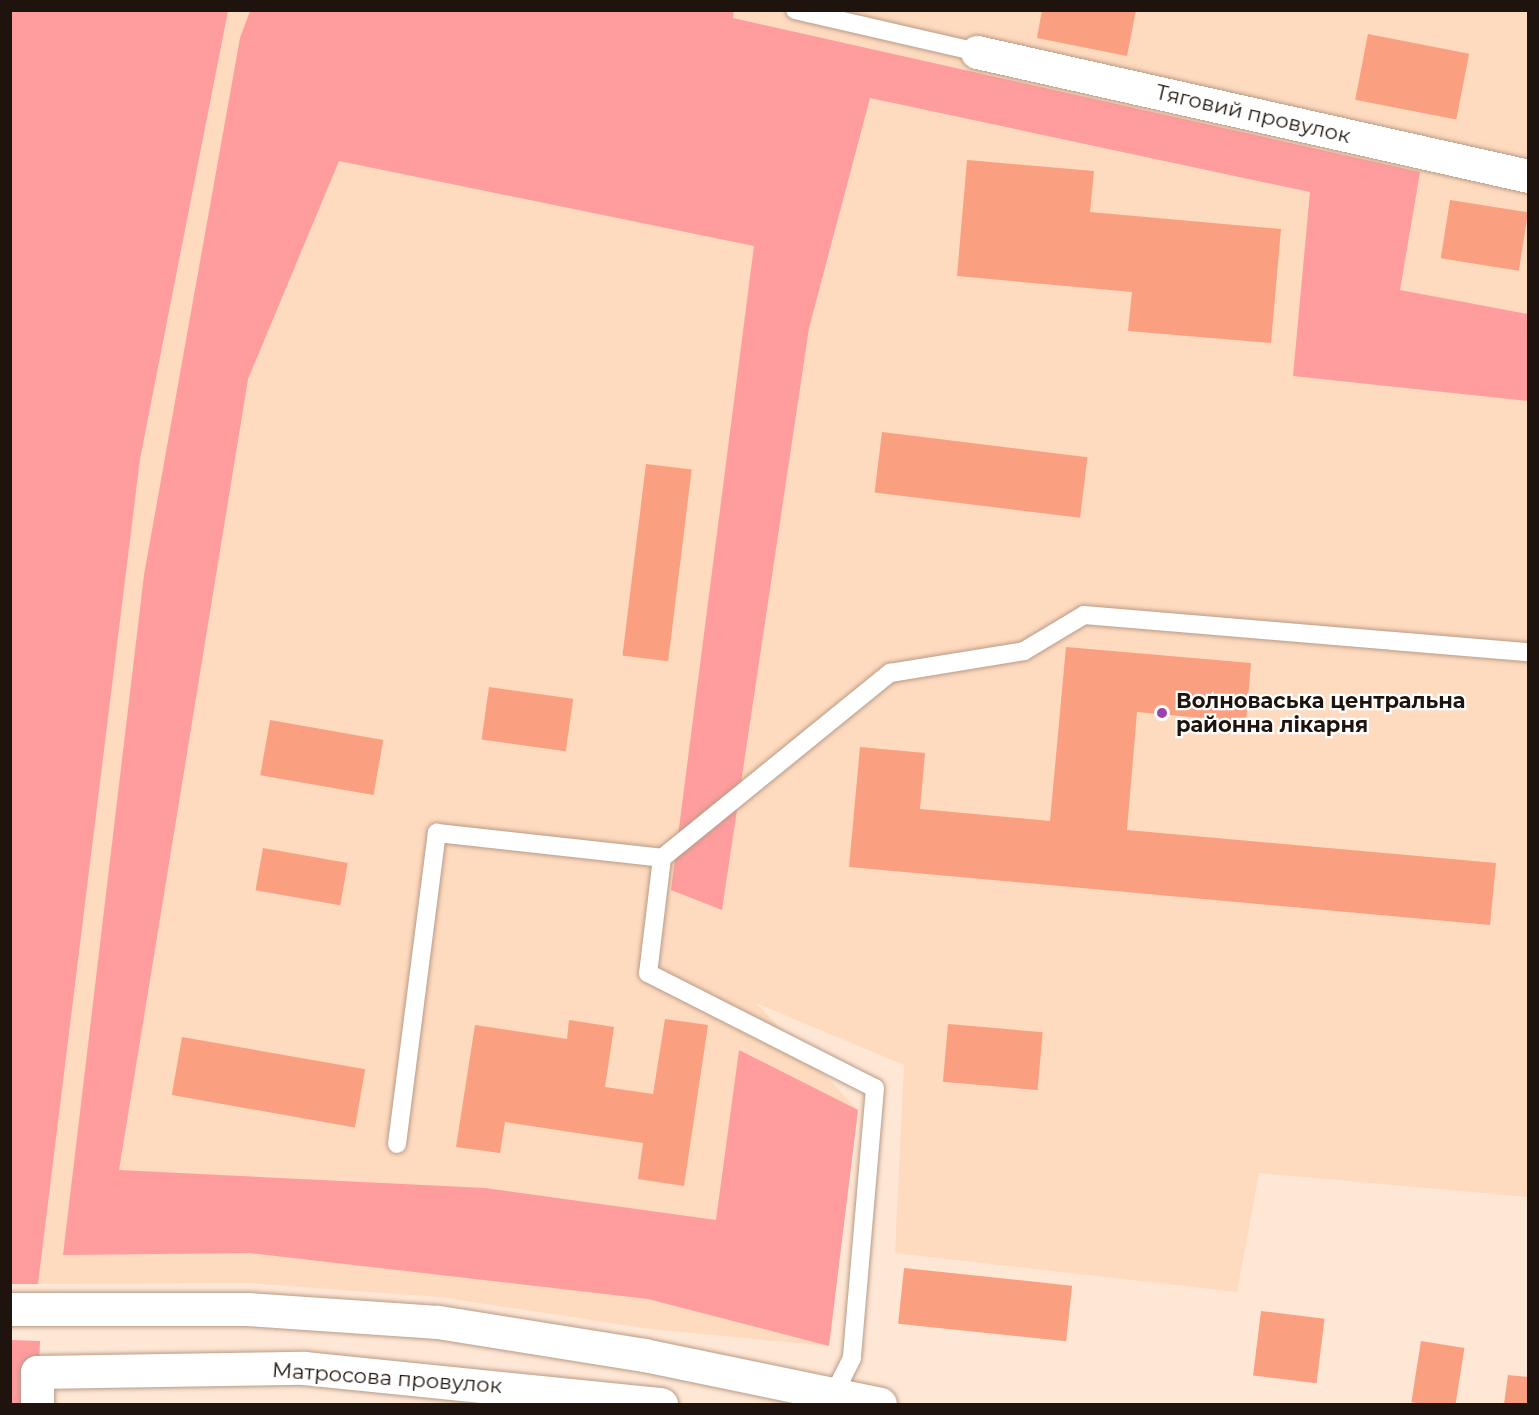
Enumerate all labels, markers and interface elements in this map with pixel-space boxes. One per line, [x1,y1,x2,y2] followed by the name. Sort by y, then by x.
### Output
[1153,79,1353,149] street label: Тяговий провулок
[1176,688,1465,738] place label: Волноваська центральна районна лікарня
[1153,704,1171,722] marker: Волноваська центральна районна лікарня
[271,1357,503,1399] street label: Матросова провулок

